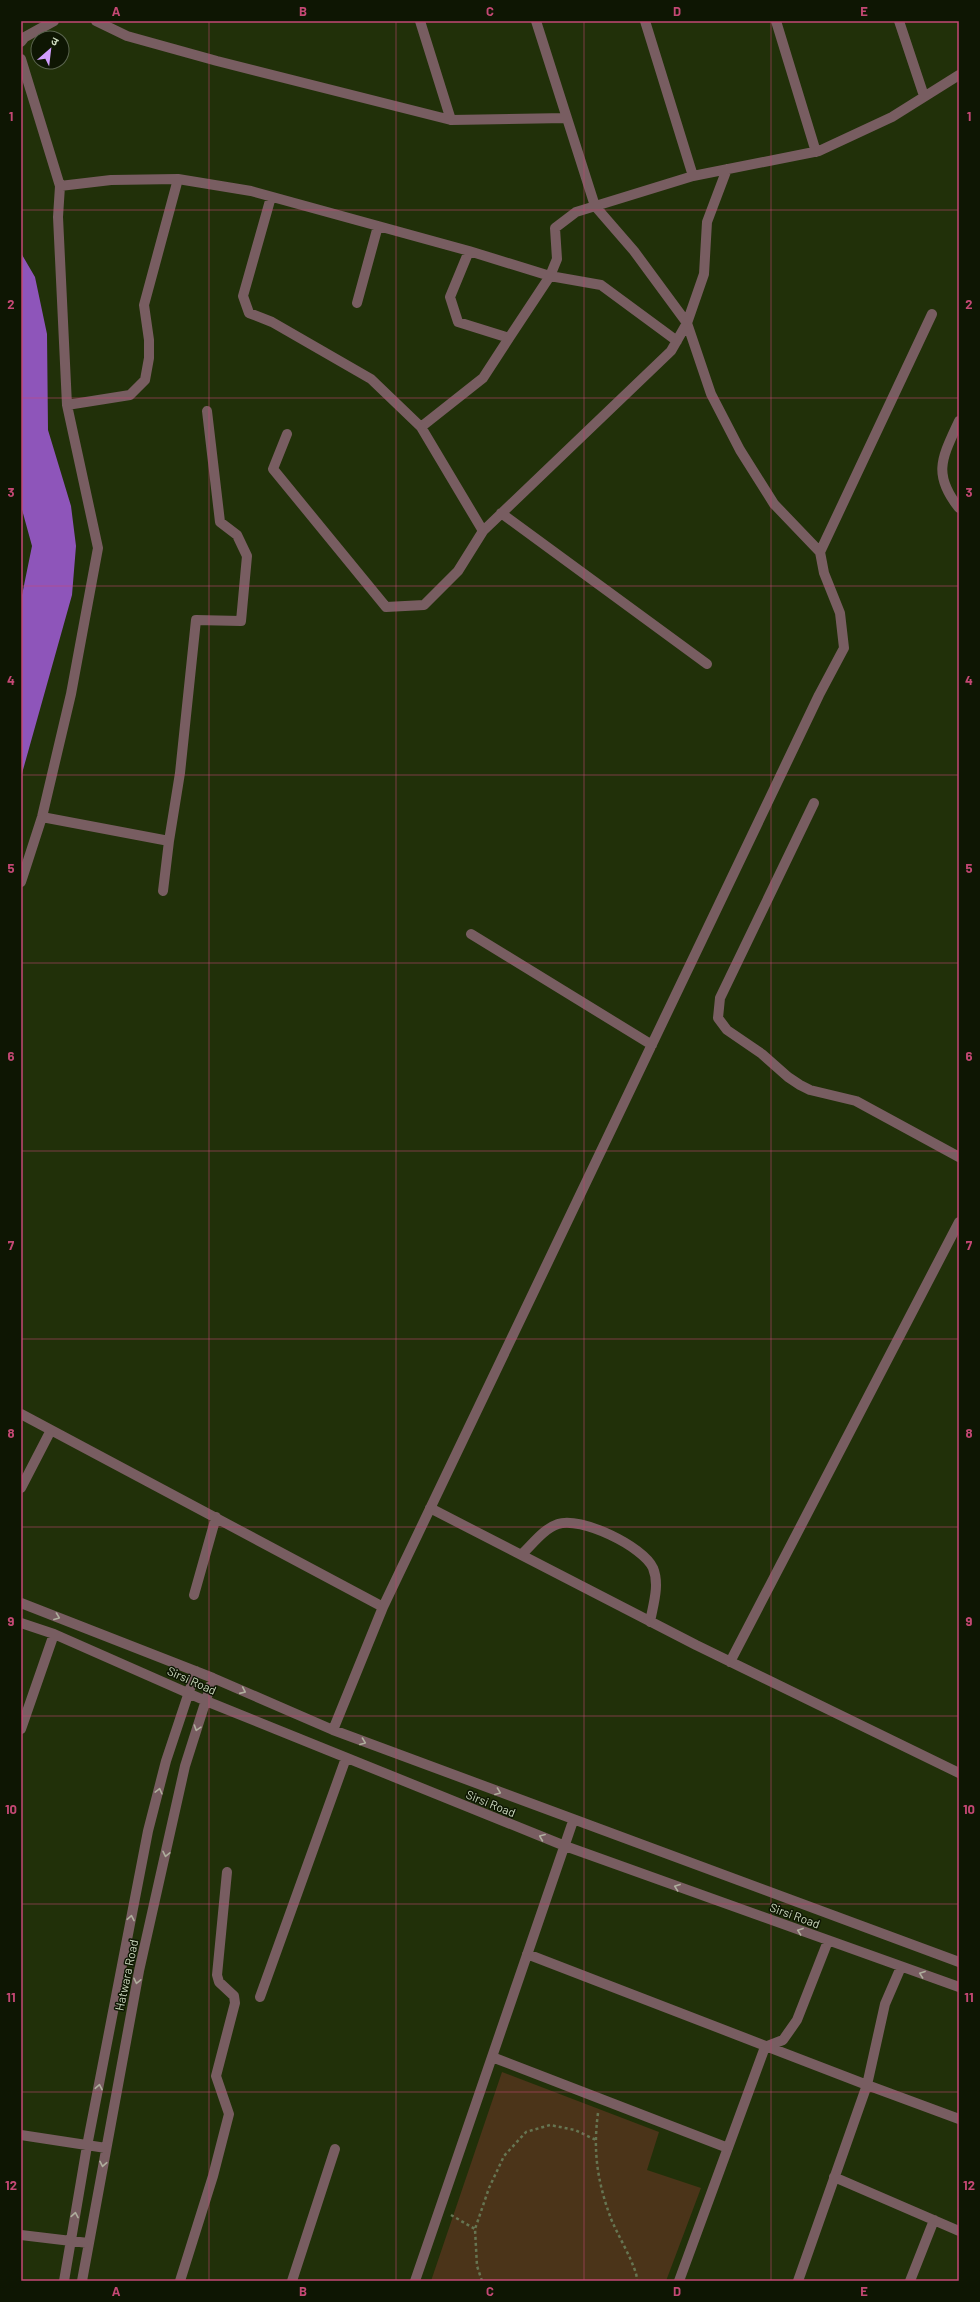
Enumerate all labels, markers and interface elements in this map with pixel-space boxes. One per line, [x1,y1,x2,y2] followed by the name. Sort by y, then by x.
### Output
[112,3,121,19] text: A
[299,3,307,19] text: B
[486,3,494,19] text: C
[673,3,681,19] text: D
[860,3,868,19] text: E
[30,30,70,70] north arrow
[49,33,61,48] text: उ
[9,108,13,124] text: 1
[967,108,971,124] text: 1
[7,296,15,312] text: 2
[965,296,973,312] text: 2
[7,484,15,500] text: 3
[965,484,973,500] text: 3
[7,672,15,688] text: 4
[965,672,973,688] text: 4
[7,860,15,876] text: 5
[965,860,973,876] text: 5
[8,1048,15,1064] text: 6
[966,1048,973,1064] text: 6
[8,1237,15,1253] text: 7
[966,1237,973,1253] text: 7
[7,1425,15,1441] text: 8
[965,1425,973,1441] text: 8
[54,1612,61,1620] one-way arrow
[8,1613,15,1629] text: 9
[966,1613,973,1629] text: 9
[165,1663,219,1697] street label: Sirsi Road
[239,1686,247,1694] one-way arrow
[193,1725,202,1732] one-way arrow
[359,1737,366,1745] one-way arrow
[464,1787,518,1819] street label: Sirsi Road
[154,1788,162,1794] one-way arrow
[494,1788,501,1796] one-way arrow
[5,1801,17,1817] text: 10
[963,1801,975,1817] text: 10
[539,1834,546,1842] one-way arrow
[162,1851,170,1858] one-way arrow
[674,1883,681,1891] one-way arrow
[768,1900,822,1930] street label: Sirsi Road
[126,1915,135,1921] one-way arrow
[796,1927,803,1935] one-way arrow
[112,1938,140,2012] street label: Hatwara Road
[919,1971,926,1979] one-way arrow
[134,1978,142,1984] one-way arrow
[6,1989,16,2005] text: 11
[964,1989,974,2005] text: 11
[94,2084,102,2090] one-way arrow
[99,2161,108,2167] one-way arrow
[5,2177,17,2193] text: 12
[963,2177,975,2193] text: 12
[70,2212,79,2218] one-way arrow
[112,2283,121,2299] text: A
[299,2283,307,2299] text: B
[486,2283,494,2299] text: C
[673,2283,681,2299] text: D
[860,2283,868,2299] text: E

